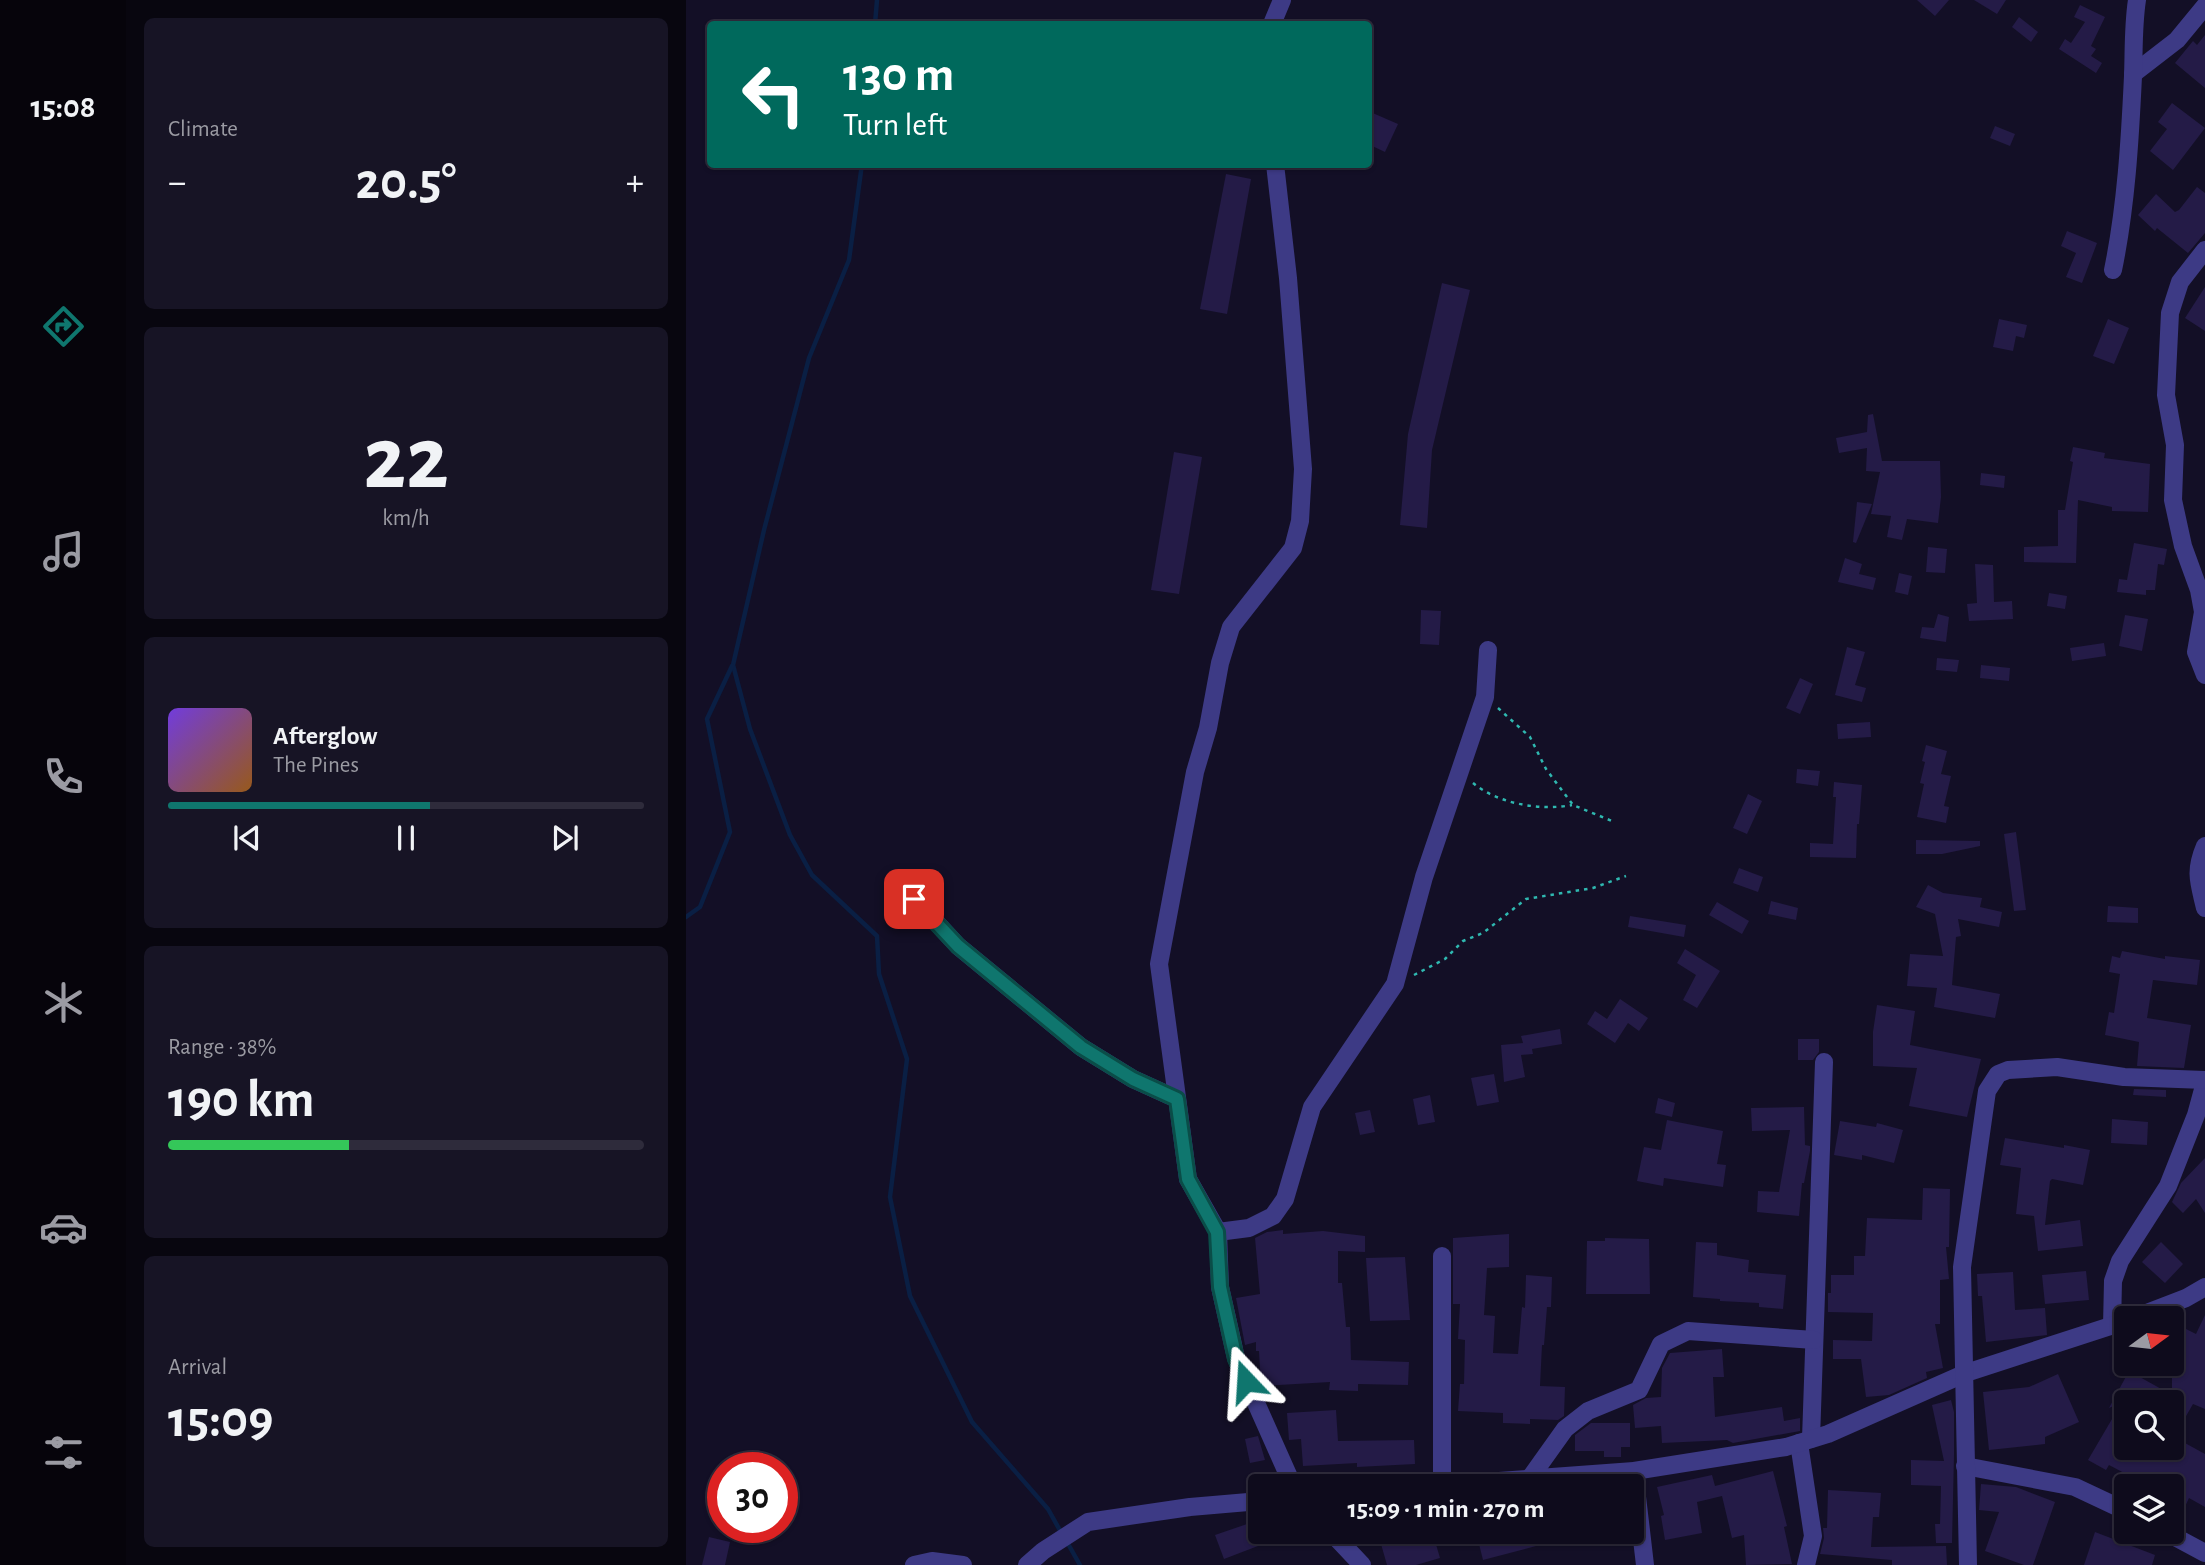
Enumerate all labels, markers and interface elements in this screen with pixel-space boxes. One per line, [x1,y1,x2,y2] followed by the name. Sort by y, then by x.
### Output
[728,49,819,140] icon: left
[843,51,954,100] text: 130 m
[30,91,96,123] text: 15:08
[843,109,947,141] text: Turn left
[168,118,238,141] text: Climate
[355,156,457,208] text: 20.5°
[168,164,186,202] text: −
[626,164,644,202] text: +
[39,302,88,351] icon: directions
[363,414,449,505] text: 22
[382,507,430,530] text: km/h
[39,527,88,576] icon: music
[273,723,377,749] text: Afterglow
[39,752,88,801] icon: phone
[273,754,359,777] text: The Pines
[228,819,266,857] icon: previous
[387,819,425,857] icon: pause
[546,819,584,857] icon: next
[884,869,944,929] pin
[895,880,933,918] icon: arrive
[39,978,88,1027] icon: climate
[168,1036,277,1059] text: Range · 38%
[168,1074,314,1126] text: 190 km
[39,1203,88,1252] icon: car
[2114,1306,2184,1376] north arrow
[2114,1306,2184,1544] map controls
[1209,1344,1283,1418] position arrow
[168,1356,227,1379] text: Arrival
[2114,1390,2184,1460] button: search
[168,1394,273,1446] text: 15:09
[39,1428,88,1477] icon: filters
[707,1452,798,1543] speed limit sign: 30
[2114,1474,2184,1544] button: layers
[1347,1496,1545,1522] text: 15:09 · 1 min · 270 m

